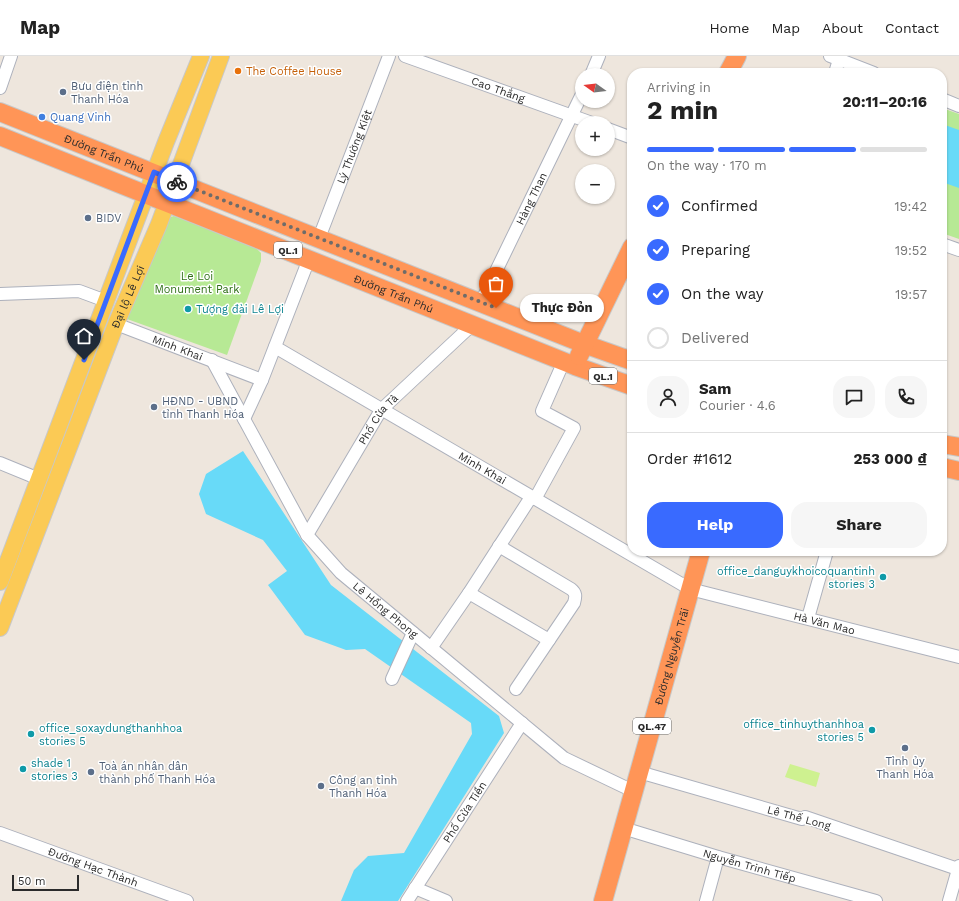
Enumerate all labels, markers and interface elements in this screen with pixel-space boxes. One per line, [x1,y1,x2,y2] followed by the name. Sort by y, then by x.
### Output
[20,16,60,39] text: Map
[709,20,749,36] text: Home
[771,20,800,36] text: Map
[822,20,863,36] text: About
[885,20,939,36] text: Contact
[246,65,342,78] place label: The Coffee House
[233,66,243,76] marker: The Coffee House
[575,68,615,108] north arrow
[575,68,615,204] map controls
[470,74,527,105] street label: Cao Thắng
[71,80,143,106] place label: Bưu điện tỉnh Thanh Hóa
[647,80,711,95] text: Arriving in
[58,87,68,97] marker: Bưu điện tỉnh Thanh Hóa
[842,93,927,111] text: 20:11–20:16
[647,95,718,125] text: 2 min
[334,107,374,186] street label: Lý Thường Kiệt
[50,111,111,124] place label: Quang Vinh
[37,112,47,122] marker: Quang Vinh
[575,116,615,156] button: +
[62,132,146,175] street label: Đường Trần Phú
[647,158,767,173] text: On the way · 170 m
[157,162,197,202] courier
[575,164,615,204] button: −
[513,170,549,227] street label: Hàng Than
[166,171,188,193] icon: bike
[647,195,669,217] icon: check
[681,197,758,215] text: Confirmed
[895,199,927,214] text: 19:42
[96,212,121,225] place label: BIDV
[83,213,93,223] marker: BIDV
[647,239,669,261] icon: check
[681,241,750,259] text: Preparing
[274,242,302,258] road number: QL.1
[895,243,927,258] text: 19:52
[108,263,147,330] street label: Đại lộ Lê Lợi
[479,267,513,308] pin
[154,270,240,296] park label: Le Loi Monument Park
[352,272,436,315] street label: Đường Trần Phú
[485,273,507,295] icon: bag
[647,283,669,305] icon: check
[681,285,763,303] text: On the way
[895,287,927,302] text: 19:57
[520,294,604,322] callout: Thực Đỏn
[531,300,593,315] text: Thực Đỏn
[196,303,284,316] place label: Tượng đài Lê Lợi
[183,304,193,314] marker: Tượng đài Lê Lợi
[67,319,101,360] pin
[73,325,95,347] icon: home
[681,329,749,347] text: Delivered
[151,332,205,363] street label: Minh Khai
[589,368,617,384] road number: QL.1
[647,376,689,418] button: person
[833,376,875,418] button: chat
[885,376,927,418] button: phone
[699,380,731,398] text: Sam
[356,391,400,447] street label: Phố Cửa Tả
[162,395,244,421] place label: HĐND - UBND tỉnh Thanh Hóa
[699,398,776,413] text: Courier · 4.6
[149,402,159,412] marker: HĐND - UBND tỉnh Thanh Hóa
[456,449,509,487] street label: Minh Khai
[647,450,732,468] text: Order #1612
[853,450,927,468] text: 253 000 ₫
[647,502,783,548] button: Help
[791,502,927,548] button: Share
[717,565,875,591] place label: office_danguykhoicoquantinh stories 3
[878,572,888,582] marker: office_danguykhoicoquantinh stories 3
[350,579,421,641] street label: Lê Hồng Phong
[652,606,691,706] street label: Đường Nguyễn Trãi
[792,609,856,637] street label: Hà Văn Mao
[633,718,671,734] road number: QL.47
[743,718,864,744] place label: office_tinhuythanhhoa stories 5
[39,722,182,748] place label: office_soxaydungthanhhoa stories 5
[867,725,877,735] marker: office_tinhuythanhhoa stories 5
[26,729,36,739] marker: office_soxaydungthanhhoa stories 5
[900,743,910,753] marker: Tỉnh ủy Thanh Hóa
[876,755,934,781] place label: Tỉnh ủy Thanh Hóa
[31,757,78,783] place label: shade 1 stories 3
[99,760,215,786] place label: Toà án nhân dân thành phố Thanh Hóa
[18,764,28,774] marker: shade 1 stories 3
[86,767,96,777] marker: Toà án nhân dân thành phố Thanh Hóa
[329,774,397,800] place label: Công an tỉnh Thanh Hóa
[440,779,489,845] street label: Phố Cửa Tiền
[316,781,326,791] marker: Công an tỉnh Thanh Hóa
[766,803,832,833] street label: Lê Thế Long
[46,844,140,889] street label: Đường Hạc Thành
[701,846,798,885] street label: Nguyễn Trinh Tiếp
[12,873,79,892] scale bar
[18,875,45,888] text: 50 m

